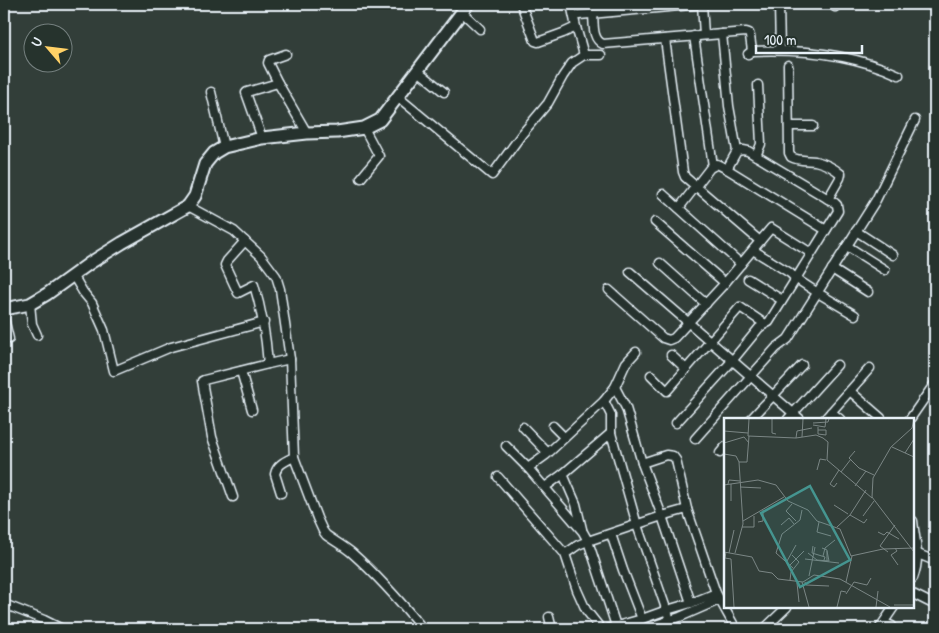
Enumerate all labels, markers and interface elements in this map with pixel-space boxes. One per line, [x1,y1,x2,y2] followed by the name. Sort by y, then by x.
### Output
[22,22,72,72] north arrow
[756,22,863,54] scale bar
[764,29,797,50] text: 100 m
[26,34,46,50] text: U
[724,418,914,608] inset map

